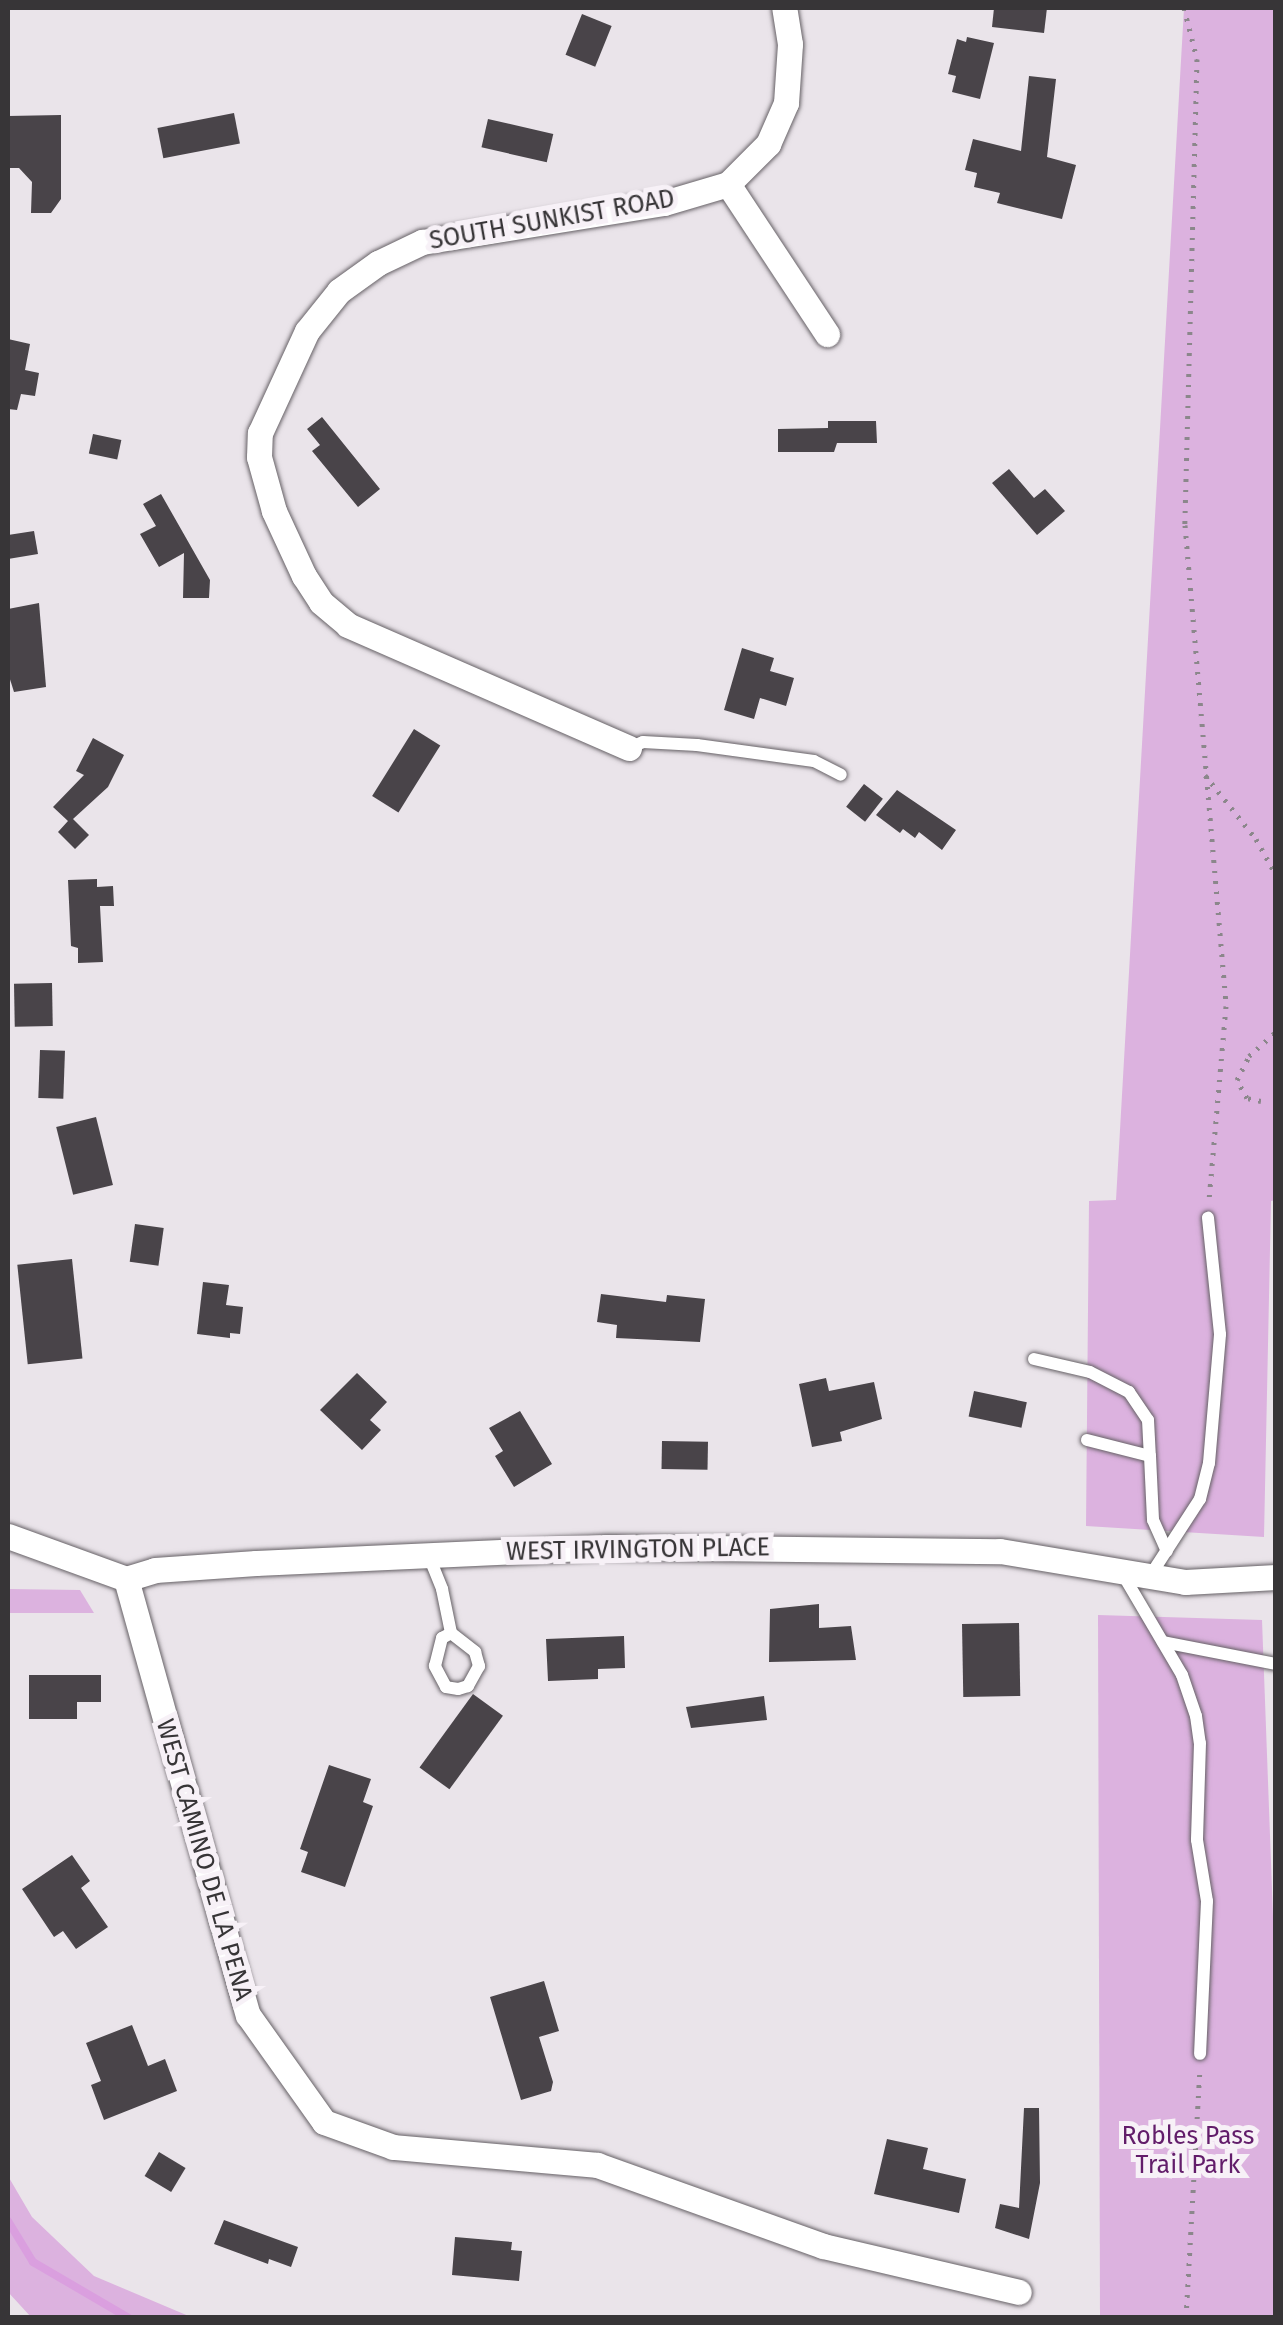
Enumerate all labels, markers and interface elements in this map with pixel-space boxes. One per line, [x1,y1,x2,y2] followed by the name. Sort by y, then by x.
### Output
[427,184,677,256] street label: SOUTH SUNKIST ROAD
[506,1533,770,1567] street label: WEST IRVINGTON PLACE
[149,1716,259,2004] street label: WEST CAMINO DE LA PENA
[1122,2122,1254,2181] park label: Robles Pass Trail Park

